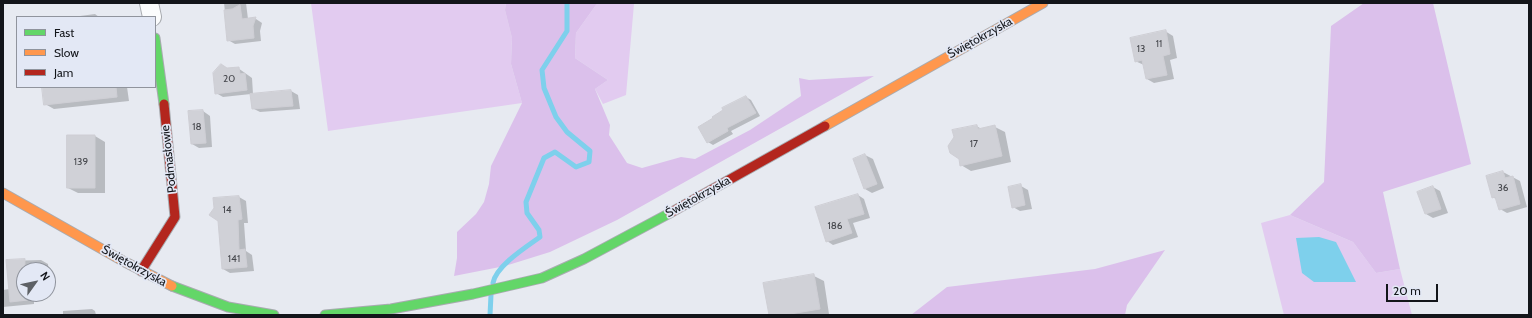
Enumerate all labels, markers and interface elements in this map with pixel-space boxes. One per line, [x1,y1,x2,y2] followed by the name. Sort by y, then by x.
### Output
[945,14,1015,62] street label: Świętokrzyska
[16,16,156,88] legend
[54,25,74,40] text: Fast
[1156,38,1162,50] house number: 11
[1137,43,1145,55] house number: 13
[54,45,79,60] text: Slow
[54,65,73,80] text: Jam
[223,73,235,85] house number: 20
[192,121,202,133] house number: 18
[158,124,180,194] street label: Podmasłowie
[970,138,978,150] house number: 17
[74,156,88,168] house number: 139
[663,173,733,221] street label: Świętokrzyska
[1497,182,1509,194] house number: 36
[222,204,232,216] house number: 14
[828,220,842,232] house number: 186
[99,242,169,290] street label: Świętokrzyska
[228,253,240,265] house number: 141
[16,262,56,302] north arrow
[37,269,53,283] text: N
[1388,276,1440,302] scale bar
[1393,283,1421,298] text: 20 m

